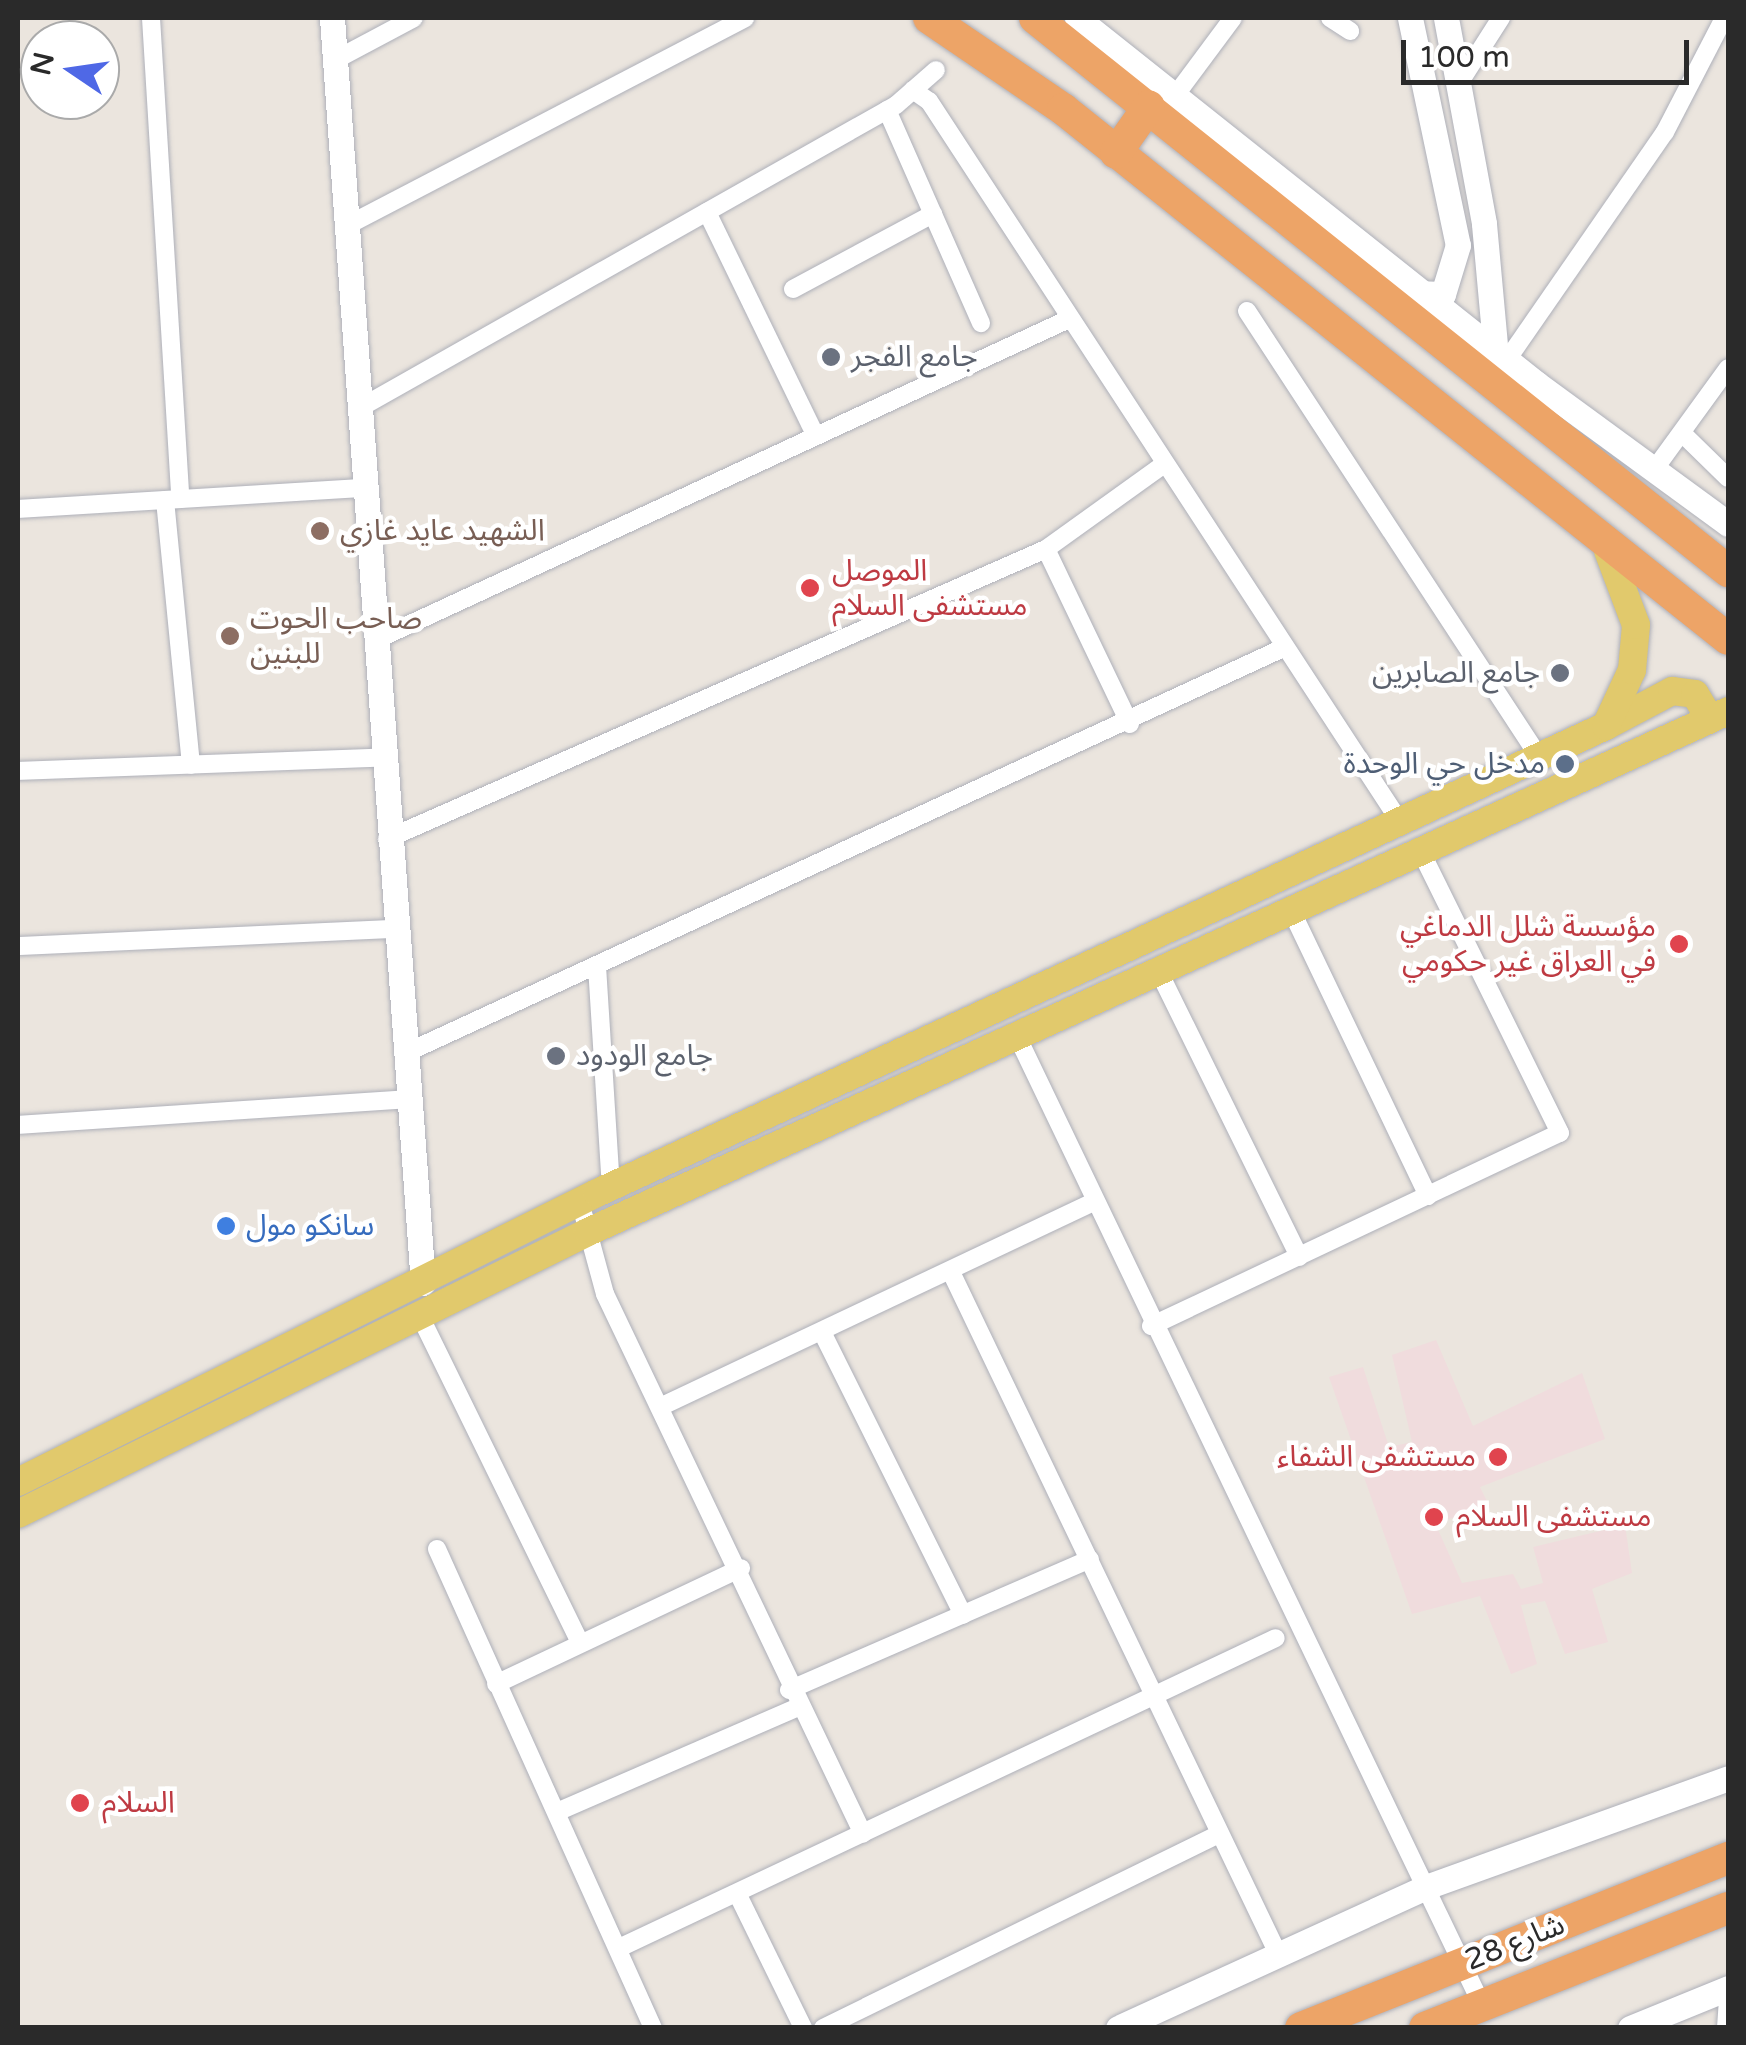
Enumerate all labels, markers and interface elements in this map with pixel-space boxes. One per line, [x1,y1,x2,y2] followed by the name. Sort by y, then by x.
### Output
[20,20,120,120] north arrow
[1406,20,1694,82] scale bar
[1418,39,1510,76] text: 100 m
[24,49,62,78] text: N
[851,339,978,375] place label: جامع الفجر
[820,346,842,368] marker: جامع الفجر
[340,513,545,549] place label: الشهيد عايد غازي
[309,520,331,542] marker: الشهيد عايد غازي
[832,553,1028,624] place label: الموصل مستشفى السلام
[797,575,823,601] marker: الموصل مستشفى السلام
[250,601,422,672] place label: صاحب الحوت للبنين
[219,625,241,647] marker: صاحب الحوت للبنين
[1372,655,1540,691] place label: جامع الصابرين
[1549,662,1571,684] marker: جامع الصابرين
[1343,746,1545,782] place label: مدخل حي الوحدة
[1554,753,1576,775] marker: مدخل حي الوحدة
[1400,909,1656,980] place label: مؤسسة شلل الدماغي في العراق غير حكومي
[1666,931,1692,957] marker: مؤسسة شلل الدماغي في العراق غير حكومي
[576,1038,713,1074] place label: جامع الودود
[545,1045,567,1067] marker: جامع الودود
[246,1208,374,1244] place label: سانكو مول
[215,1215,237,1237] marker: سانكو مول
[1277,1439,1476,1475] place label: مستشفى الشفاء
[1485,1444,1511,1470] marker: مستشفى الشفاء
[1456,1499,1652,1535] place label: مستشفى السلام
[1421,1504,1447,1530] marker: مستشفى السلام
[102,1785,175,1821] place label: السلام
[67,1790,93,1816] marker: السلام
[1460,1907,1570,1979] street label: شارع 28

